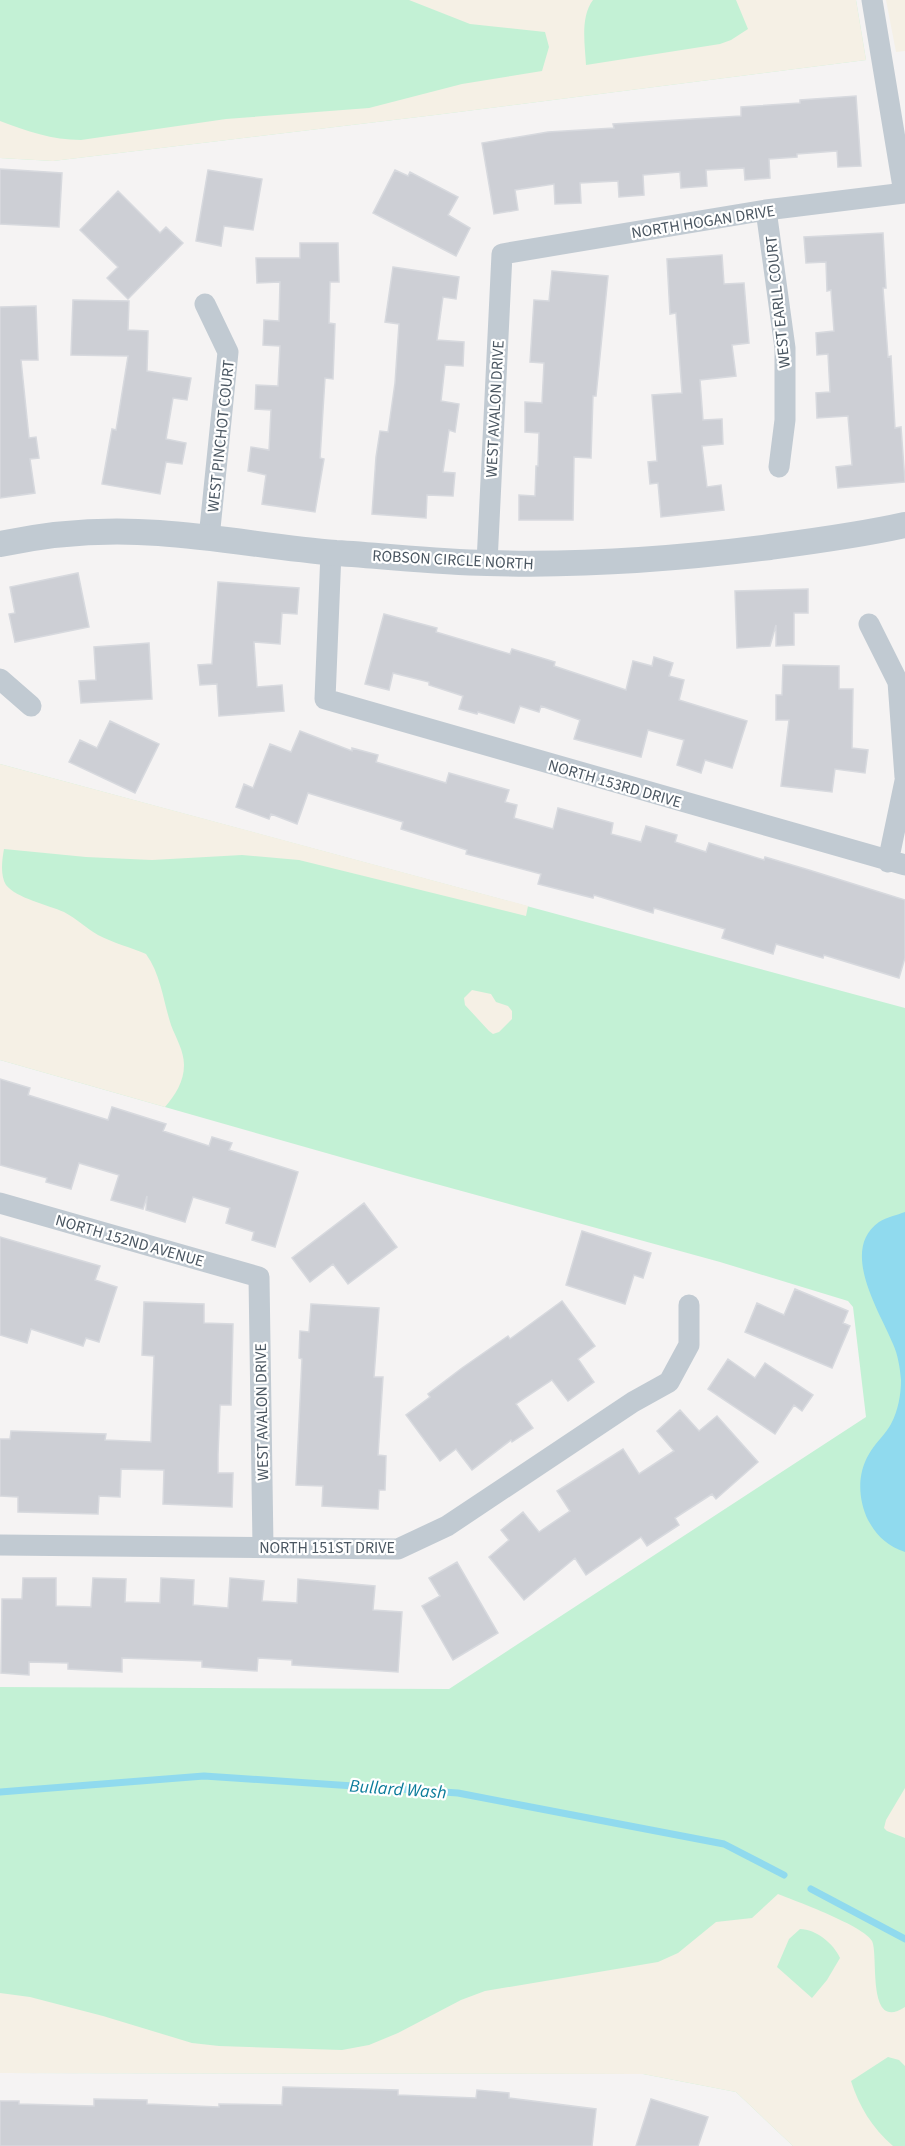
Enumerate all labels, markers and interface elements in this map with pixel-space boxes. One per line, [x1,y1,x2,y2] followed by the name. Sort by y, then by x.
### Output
[630,200,776,244] street label: NORTH HOGAN DRIVE
[760,234,796,369] street label: WEST EARLL COURT
[480,340,510,478] street label: WEST AVALON DRIVE
[202,358,240,513] street label: WEST PINCHOT COURT
[372,545,534,575] street label: ROBSON CIRCLE NORTH
[545,754,684,814] street label: NORTH 153RD DRIVE
[53,1209,207,1273] street label: NORTH 152ND AVENUE
[250,1343,274,1481] street label: WEST AVALON DRIVE
[259,1537,395,1559] street label: NORTH 151ST DRIVE
[349,1774,447,1805] water label: Bullard Wash

